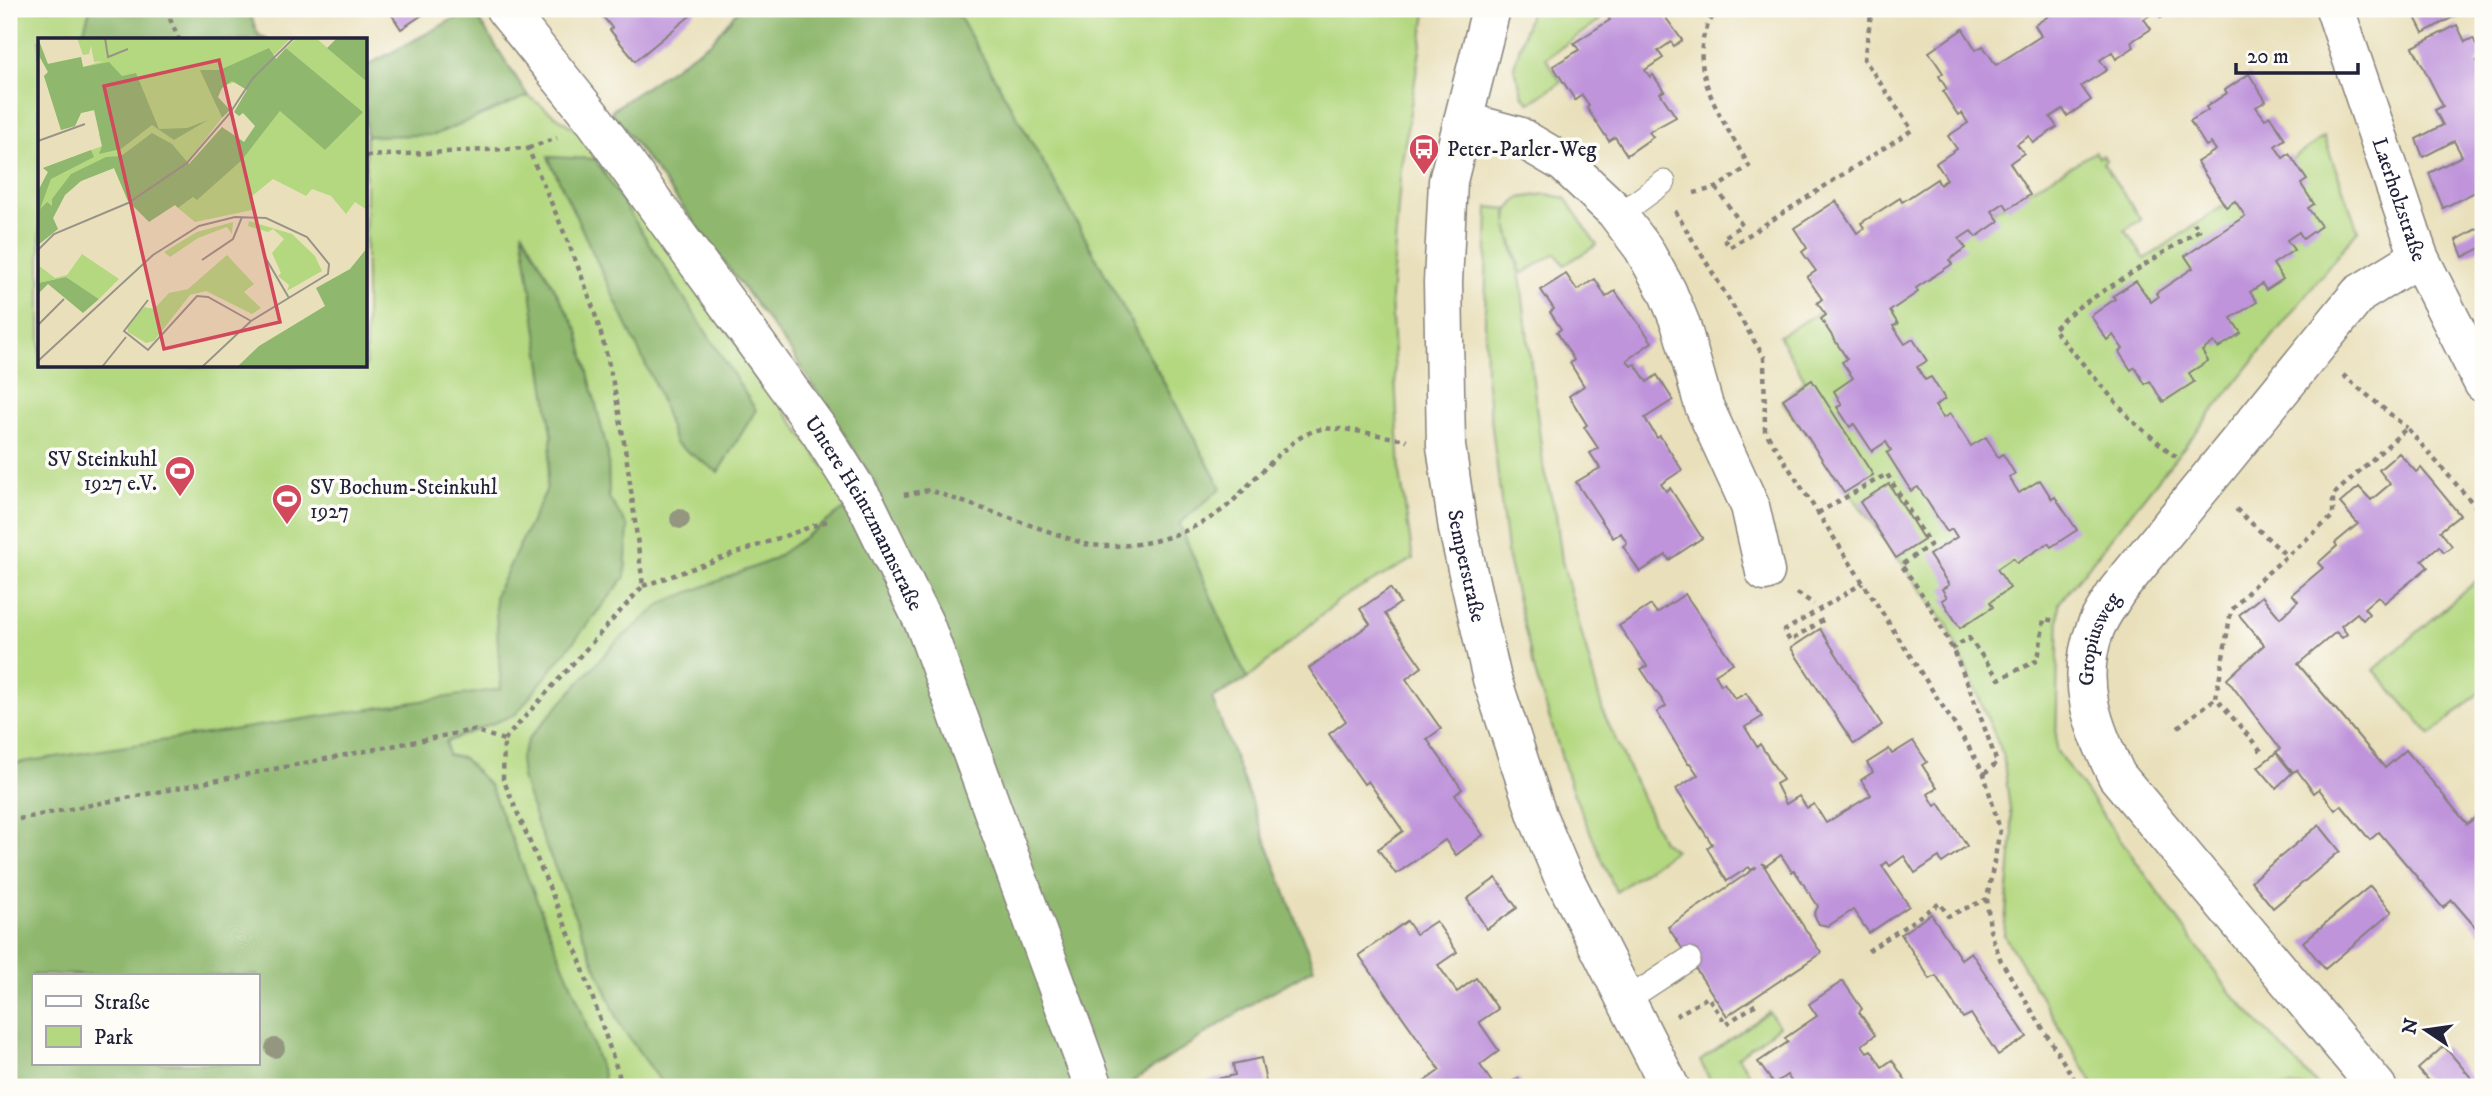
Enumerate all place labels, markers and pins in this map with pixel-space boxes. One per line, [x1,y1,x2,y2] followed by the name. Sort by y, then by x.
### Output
[1407,132,1441,176] bus stop icon: Peter-Parler-Weg
[1447,137,1597,163] place label: Peter-Parler-Weg
[48,447,158,497] place label: SV Steinkuhl 1927 e.V.
[163,454,197,498] sports icon: SV Steinkuhl 1927 e.V.
[310,475,498,525] place label: SV Bochum-Steinkuhl 1927
[270,482,304,526] sports icon: SV Bochum-Steinkuhl 1927

